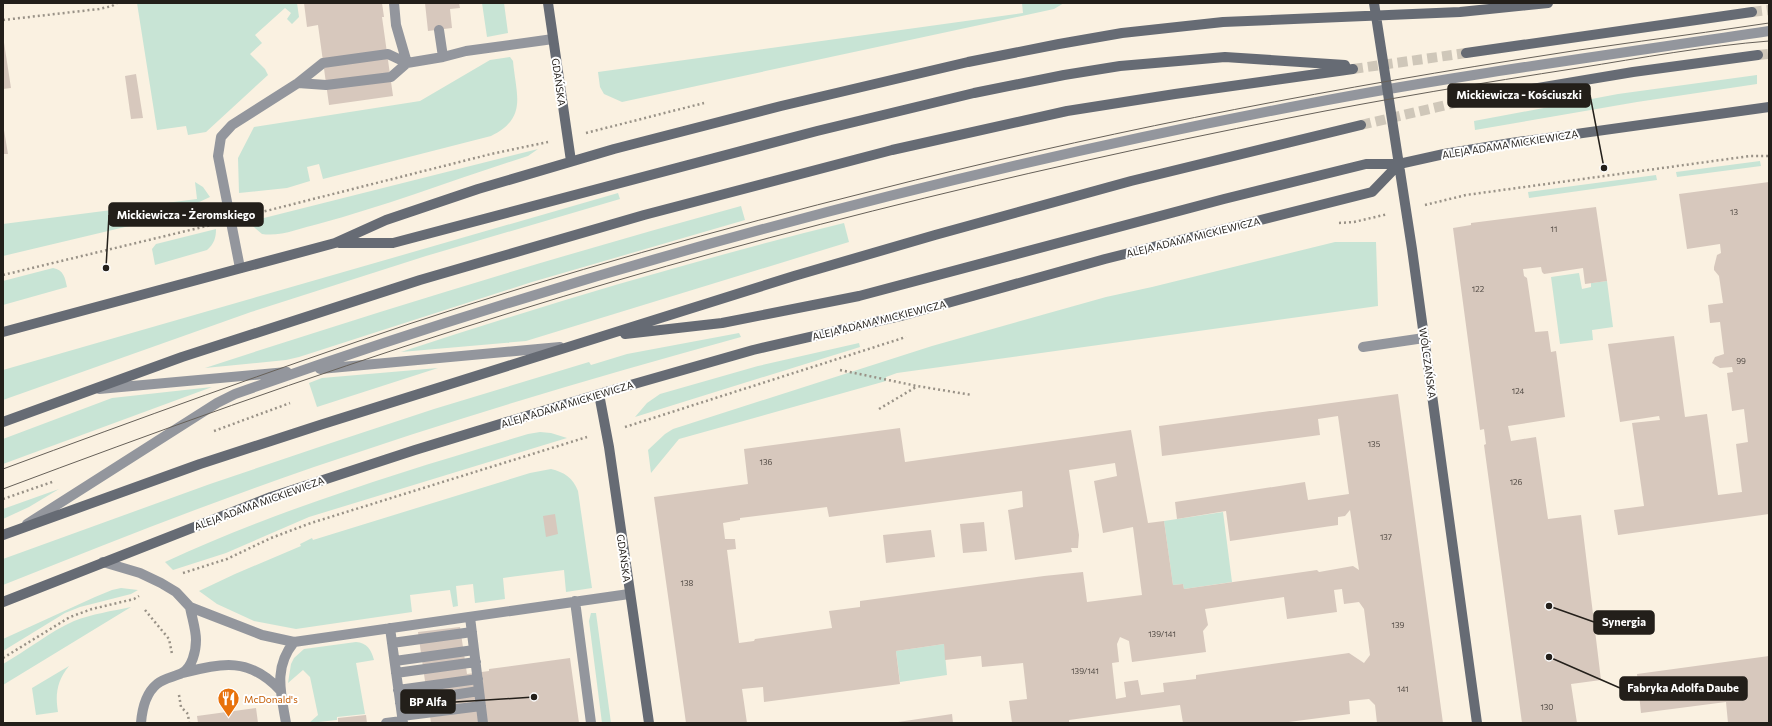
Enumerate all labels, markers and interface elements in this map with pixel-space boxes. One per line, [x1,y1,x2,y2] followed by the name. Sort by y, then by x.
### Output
[550,57,568,107] street label: GDAŃSKA
[1448,84,1590,107] callout: Mickiewicza - Kościuszki
[1456,88,1582,101] text: Mickiewicza - Kościuszki
[1441,127,1579,161] street label: ALEJA ADAMA MICKIEWICZA
[109,203,263,226] callout: Mickiewicza - Żeromskiego
[1730,207,1738,217] house number: 13
[117,208,256,221] text: Mickiewicza - Żeromskiego
[1125,215,1261,259] street label: ALEJA ADAMA MICKIEWICZA
[1551,224,1557,234] house number: 11
[1472,284,1485,294] house number: 122
[811,298,947,342] street label: ALEJA ADAMA MICKIEWICZA
[1417,327,1439,399] street label: WÓLCZAŃSKA
[1736,356,1746,366] house number: 99
[499,378,635,430] street label: ALEJA ADAMA MICKIEWICZA
[1512,386,1524,396] house number: 124
[1368,439,1381,449] house number: 135
[760,457,773,467] house number: 136
[192,474,326,532] street label: ALEJA ADAMA MICKIEWICZA
[1510,477,1522,487] house number: 126
[1380,532,1392,542] house number: 137
[615,533,633,583] street label: GDAŃSKA
[681,578,694,588] house number: 138
[1594,611,1654,634] callout: Synergia
[1602,615,1646,628] text: Synergia
[1392,620,1405,630] house number: 139
[1148,629,1176,639] house number: 139/141
[1071,666,1099,676] house number: 139/141
[1620,677,1747,700] callout: Fabryka Adolfa Daube
[1627,681,1739,694] text: Fabryka Adolfa Daube
[1397,684,1409,694] house number: 141
[215,686,241,719] restaurant icon: McDonald's
[401,690,455,713] callout: BP Alfa
[244,693,298,705] place label: McDonald's
[409,695,447,708] text: BP Alfa
[1540,702,1554,712] house number: 130

